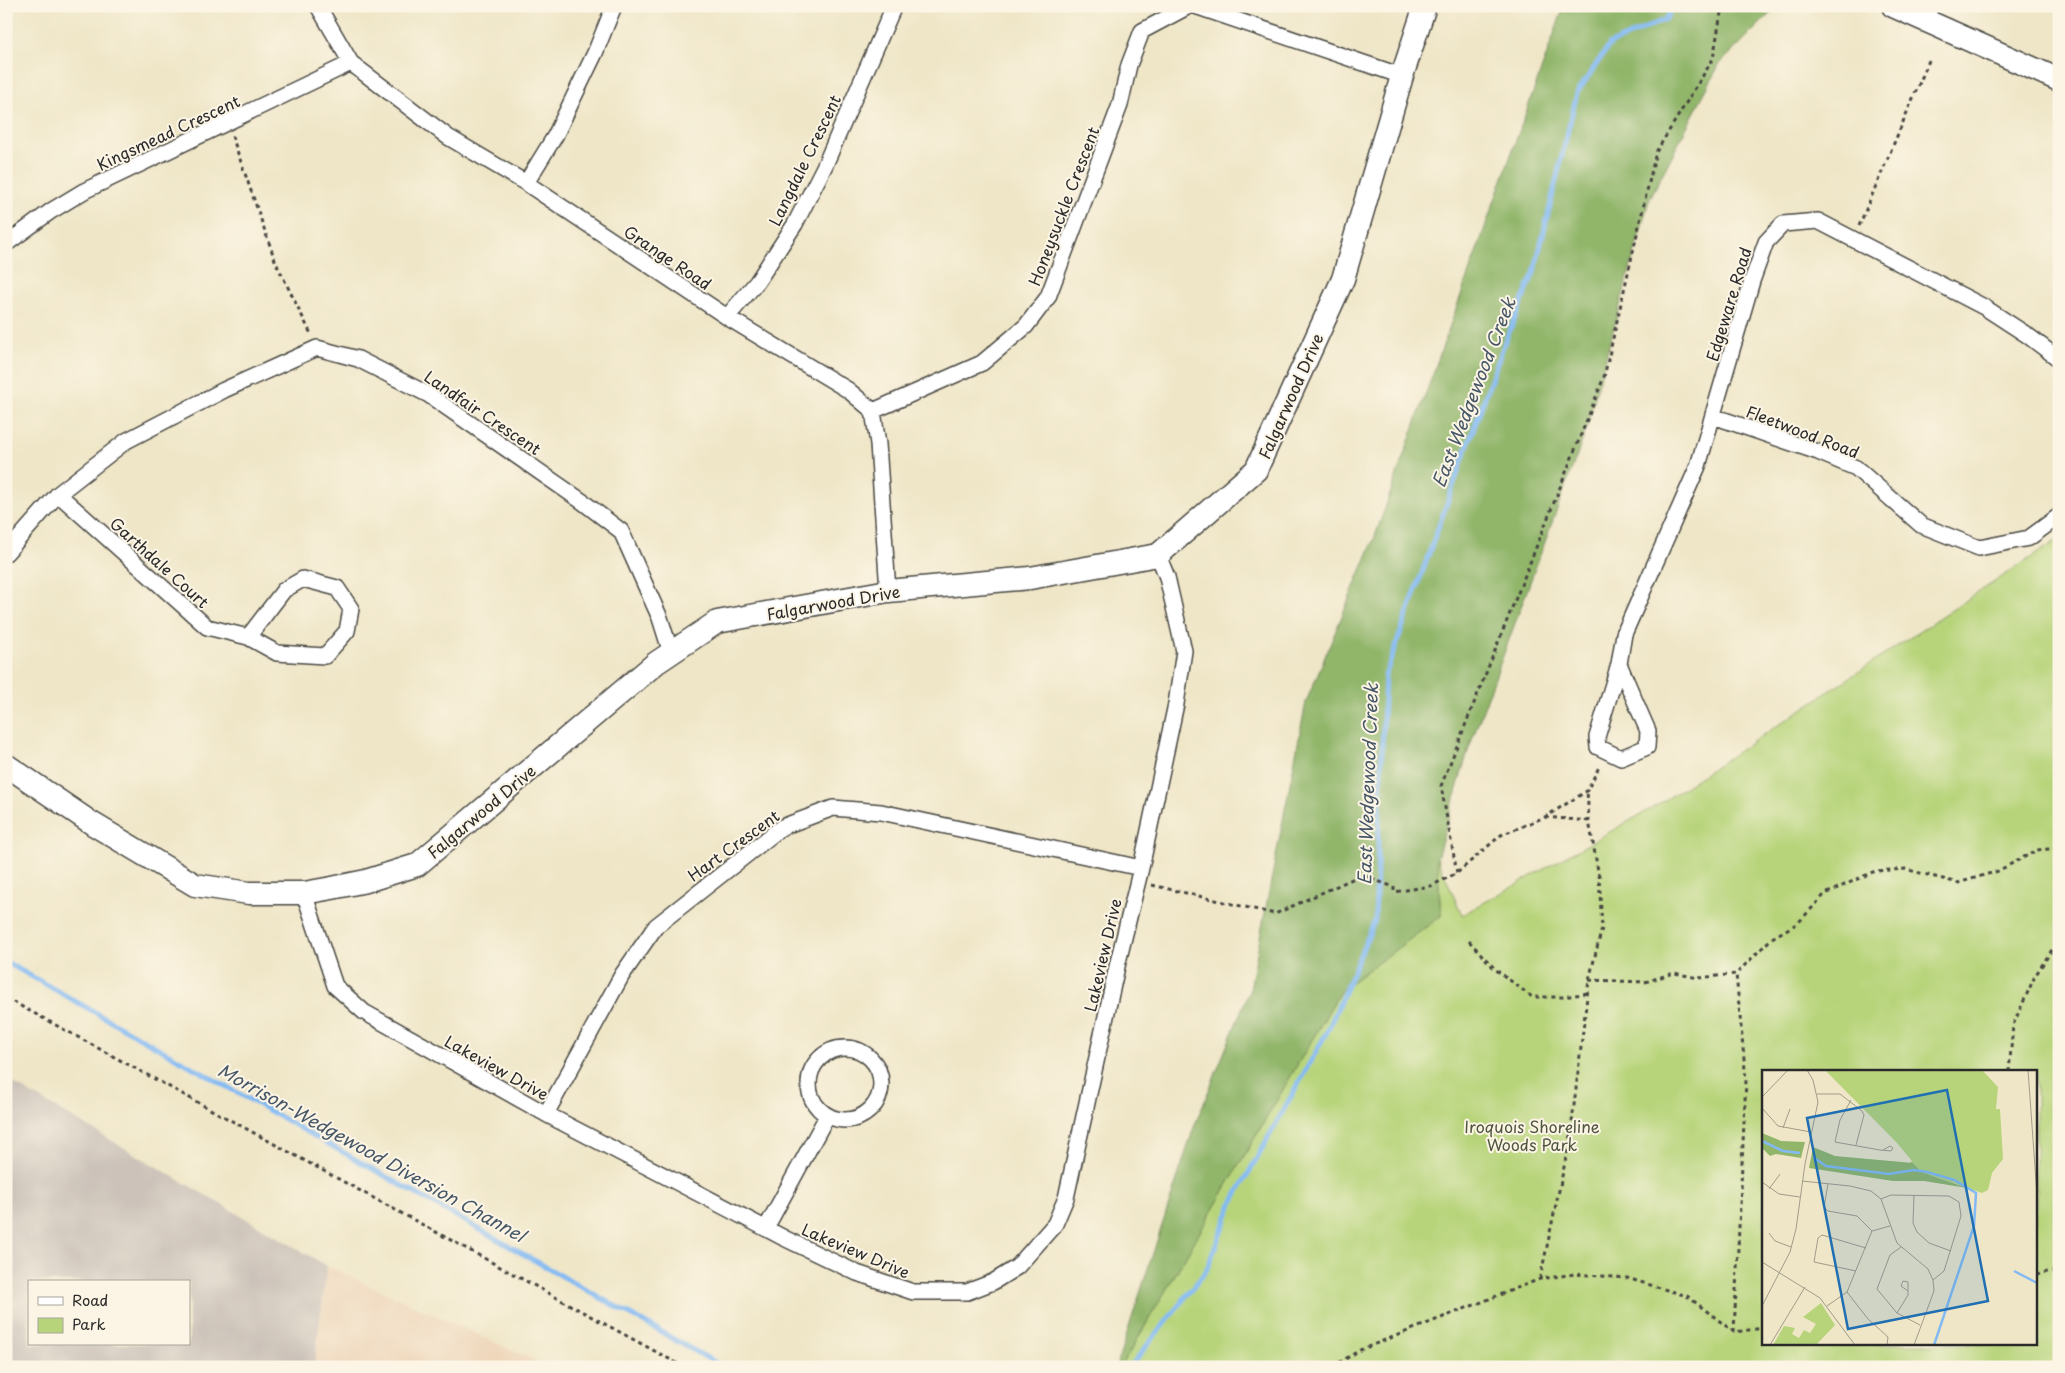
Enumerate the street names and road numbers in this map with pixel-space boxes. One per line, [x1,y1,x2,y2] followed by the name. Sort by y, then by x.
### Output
[92,88,244,176] street label: Kingsmead Crescent
[762,90,846,230] street label: Langdale Crescent
[1022,122,1105,289] street label: Honeysuckle Crescent
[619,219,717,295] street label: Grange Road
[1699,244,1757,364] street label: Edgeware Road
[1252,329,1328,463] street label: Falgarwood Drive
[420,364,547,460] street label: Landfair Crescent
[1743,398,1863,464] street label: Fleetwood Road
[105,511,215,613] street label: Garthdale Court
[764,578,902,626] street label: Falgarwood Drive
[422,758,540,864] street label: Falgarwood Drive
[682,803,784,887] street label: Hart Crescent
[1077,896,1127,1014] street label: Lakeview Drive
[441,1029,553,1105] street label: Lakeview Drive
[798,1216,914,1284] street label: Lakeview Drive

